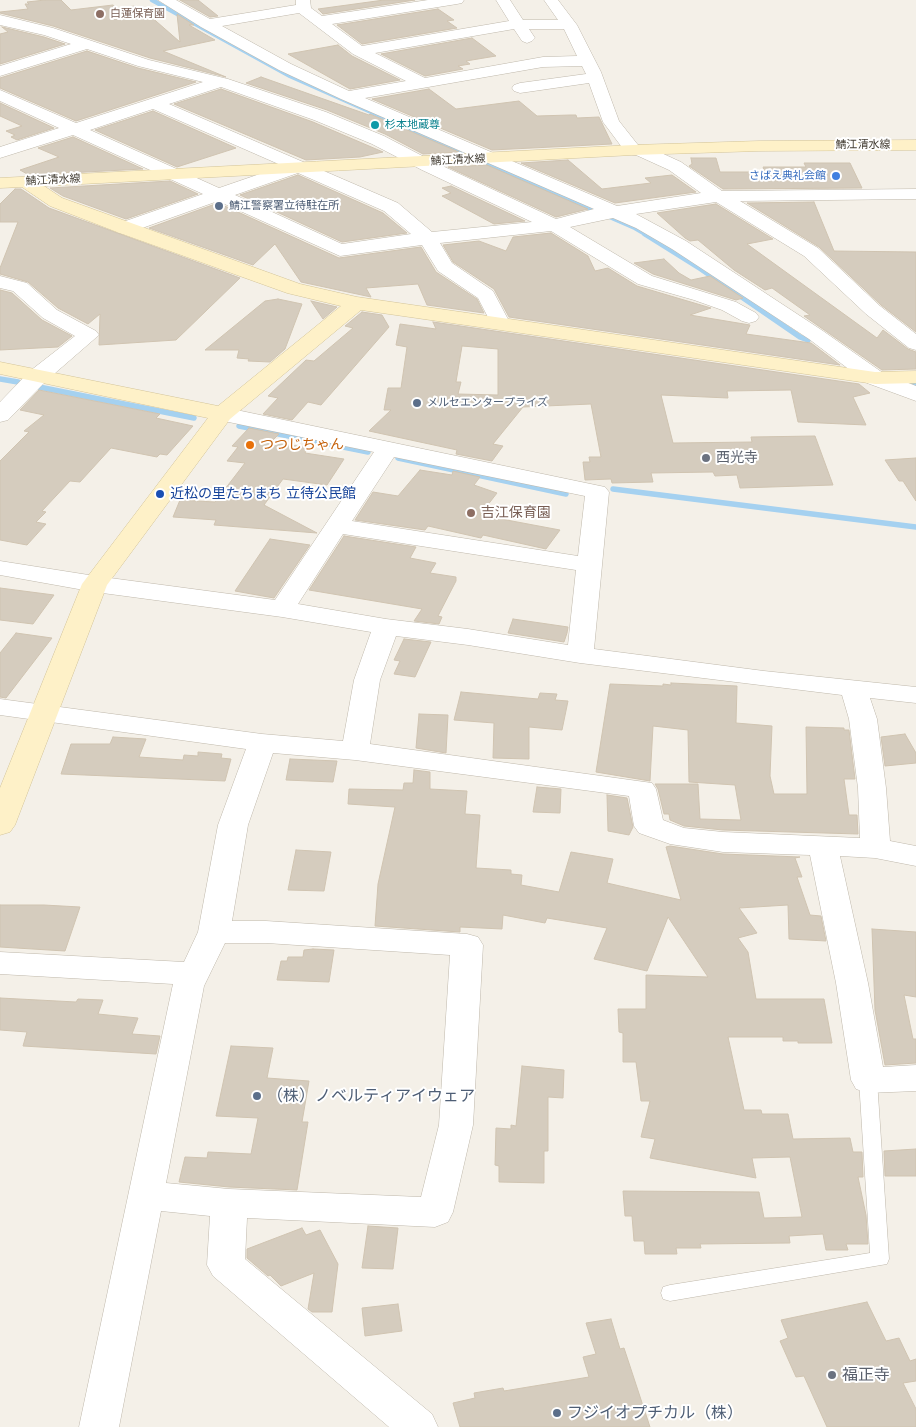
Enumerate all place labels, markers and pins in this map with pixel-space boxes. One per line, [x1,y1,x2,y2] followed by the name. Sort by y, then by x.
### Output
[110,7,165,21] place label: 白蓮保育園
[94,8,106,20] marker: 白蓮保育園
[385,118,440,132] place label: 杉本地蔵尊
[369,119,381,131] marker: 杉本地蔵尊
[749,169,826,183] place label: さばえ典礼会館
[830,170,842,182] marker: さばえ典礼会館
[229,199,339,213] place label: 鯖江警察署立待駐在所
[213,200,225,212] marker: 鯖江警察署立待駐在所
[427,396,548,410] place label: メルセエンタープライズ
[411,397,423,409] marker: メルセエンタープライズ
[260,437,344,453] place label: つつじちゃん
[244,439,256,451] marker: つつじちゃん
[716,450,758,466] place label: 西光寺
[700,452,712,464] marker: 西光寺
[170,486,356,502] place label: 近松の里たちまち 立待公民館
[154,488,166,500] marker: 近松の里たちまち 立待公民館
[481,505,551,521] place label: 吉江保育園
[465,507,477,519] marker: 吉江保育園
[267,1086,475,1106] place label: （株）ノベルティアイウェア
[251,1090,263,1102] marker: （株）ノベルティアイウェア
[842,1365,890,1385] place label: 福正寺
[826,1369,838,1381] marker: 福正寺
[567,1403,743,1423] place label: フジイオプチカル（株）
[551,1407,563,1419] marker: フジイオプチカル（株）

